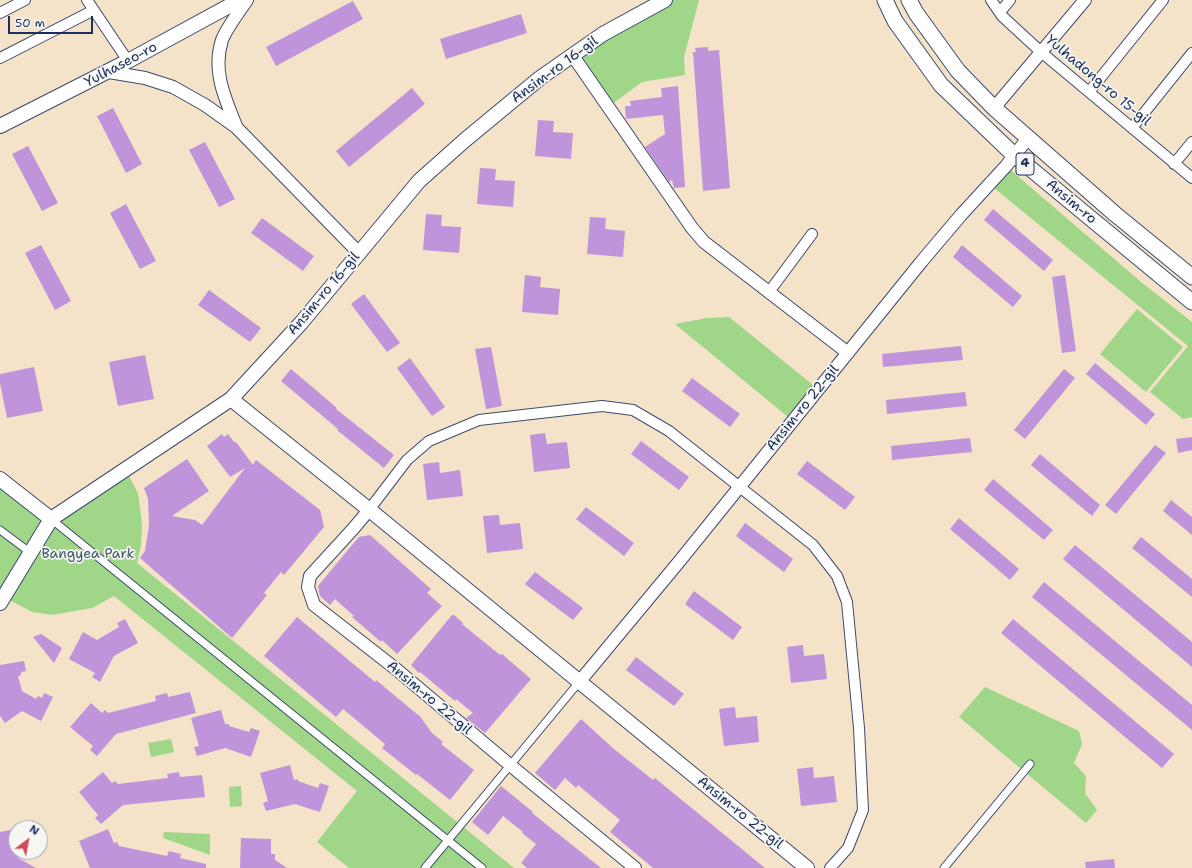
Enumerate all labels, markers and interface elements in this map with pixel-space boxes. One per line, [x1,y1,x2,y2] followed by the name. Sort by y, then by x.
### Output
[10,8,95,34] scale bar
[15,15,45,31] text: 50 m
[1042,32,1154,130] street label: Yulhadong-ro 15-gil
[508,33,602,107] street label: Ansim-ro 16-gil
[82,39,160,91] street label: Yulhaseo-ro
[1016,153,1034,175] road number: 4
[1042,176,1100,228] street label: Ansim-ro
[284,249,364,339] street label: Ansim-ro 16-gil
[763,362,843,454] street label: Ansim-ro 22-gil
[41,546,135,562] park label: Bangyea Park
[383,658,475,738] street label: Ansim-ro 22-gil
[694,773,786,853] street label: Ansim-ro 22-gil
[8,820,48,860] north arrow
[26,822,42,839] text: N

